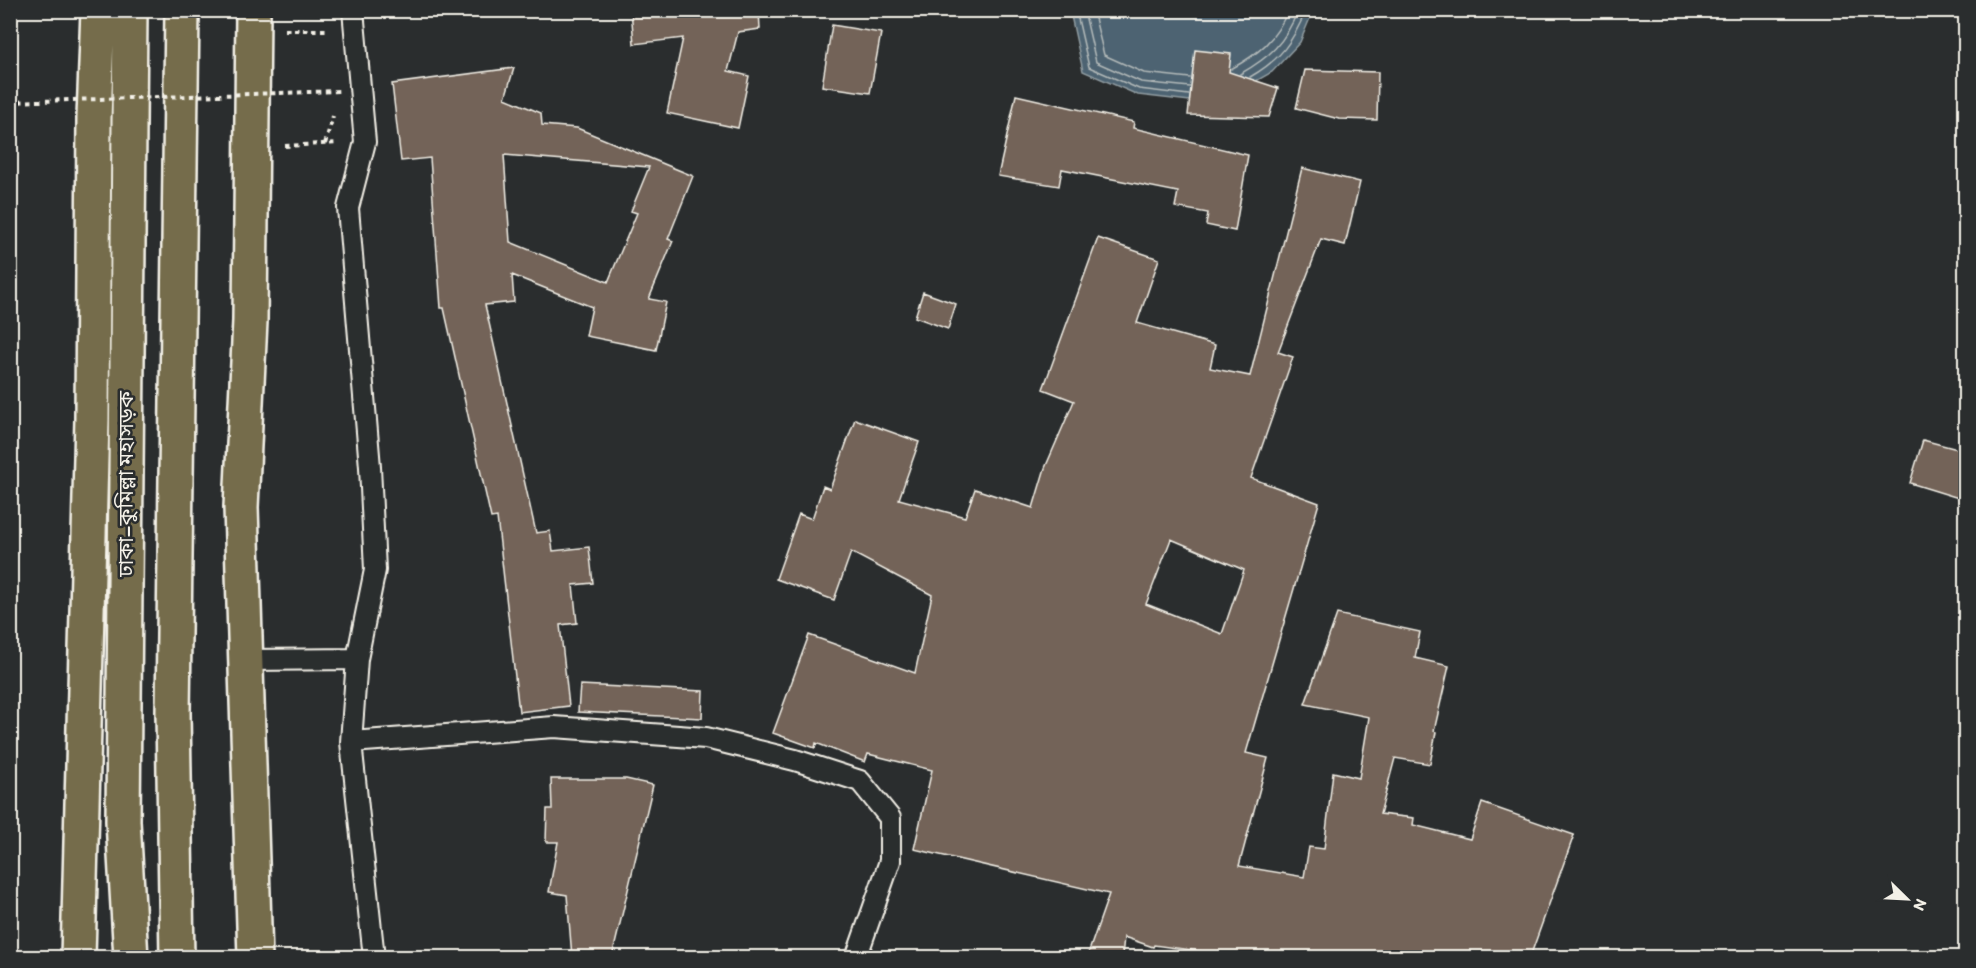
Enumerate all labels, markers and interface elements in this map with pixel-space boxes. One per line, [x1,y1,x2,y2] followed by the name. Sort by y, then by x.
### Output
[113,390,138,578] street label: ঢাকা–কুমিল্লা মহাসড়ক
[1877,869,1937,929] north arrow
[1909,896,1931,914] text: N

